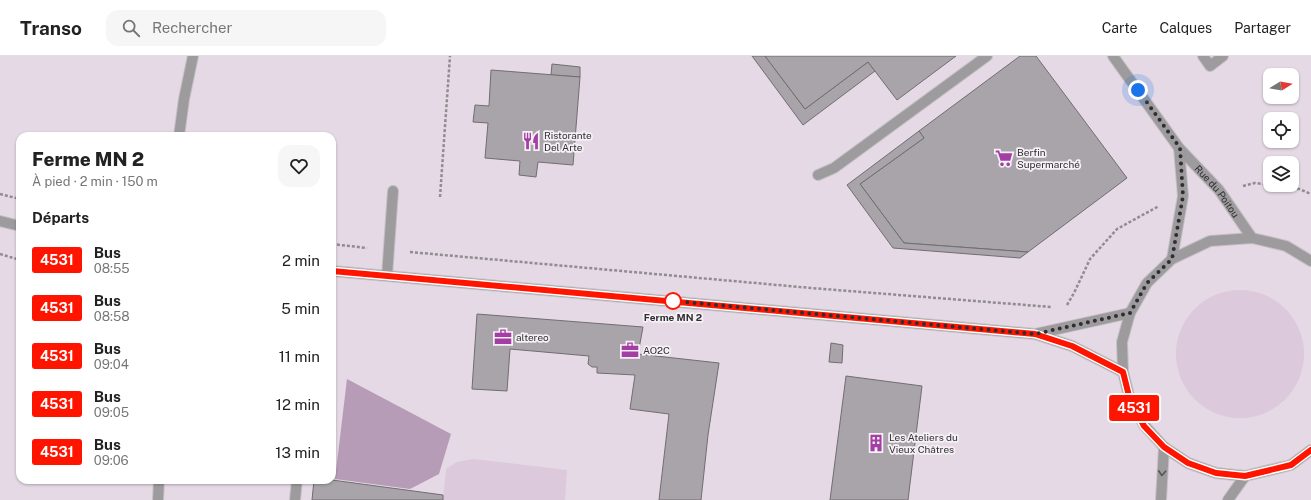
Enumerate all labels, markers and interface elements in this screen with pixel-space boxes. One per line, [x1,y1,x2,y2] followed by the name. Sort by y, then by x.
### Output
[106,10,386,46] search box
[20,17,82,39] text: Transo
[120,17,142,39] icon: search
[152,19,232,36] text: Rechercher
[1102,20,1138,36] text: Carte
[1160,20,1212,36] text: Calques
[1234,20,1291,36] text: Partager
[1263,68,1299,104] north arrow
[1263,68,1299,192] map controls
[1128,80,1148,100] your location
[1263,112,1299,148] button: locate
[544,129,592,153] place label: Ristorante Del Arte
[521,131,541,151] restaurant icon: Ristorante Del Arte
[278,145,320,187] button: heart
[1017,146,1080,170] place label: Berfin Supermarché
[32,148,144,170] text: Ferme MN 2
[994,148,1014,168] supermarket icon: Berfin Supermarché
[1263,156,1299,192] button: layers
[1192,162,1242,220] street label: Rue du Poitou
[32,174,158,189] text: À pied · 2 min · 150 m
[32,209,89,226] text: Départs
[94,244,121,261] text: Bus
[40,252,74,268] text: 4531
[282,252,320,269] text: 2 min
[94,261,130,276] text: 08:55
[94,292,121,309] text: Bus
[664,292,682,310] marker: Ferme MN 2
[40,300,74,316] text: 4531
[281,300,320,317] text: 5 min
[94,309,130,324] text: 08:58
[644,311,702,323] place label: Ferme MN 2
[493,327,513,347] office icon: altereo
[516,331,549,343] place label: altereo
[94,340,121,357] text: Bus
[620,340,640,360] office icon: AO2C
[643,344,670,356] place label: AO2C
[40,348,74,364] text: 4531
[279,348,320,365] text: 11 min
[94,357,129,372] text: 09:04
[94,388,121,405] text: Bus
[1106,395,1162,421] line badge: 4531
[40,396,74,412] text: 4531
[276,396,320,413] text: 12 min
[1117,400,1151,416] text: 4531
[94,405,129,420] text: 09:05
[889,431,958,455] place label: Les Ateliers du Vieux Châtres
[866,433,886,453] building icon: Les Ateliers du Vieux Châtres
[94,436,121,453] text: Bus
[40,444,74,460] text: 4531
[275,444,320,461] text: 13 min
[94,453,129,468] text: 09:06
[1158,470,1167,476] one-way arrow

